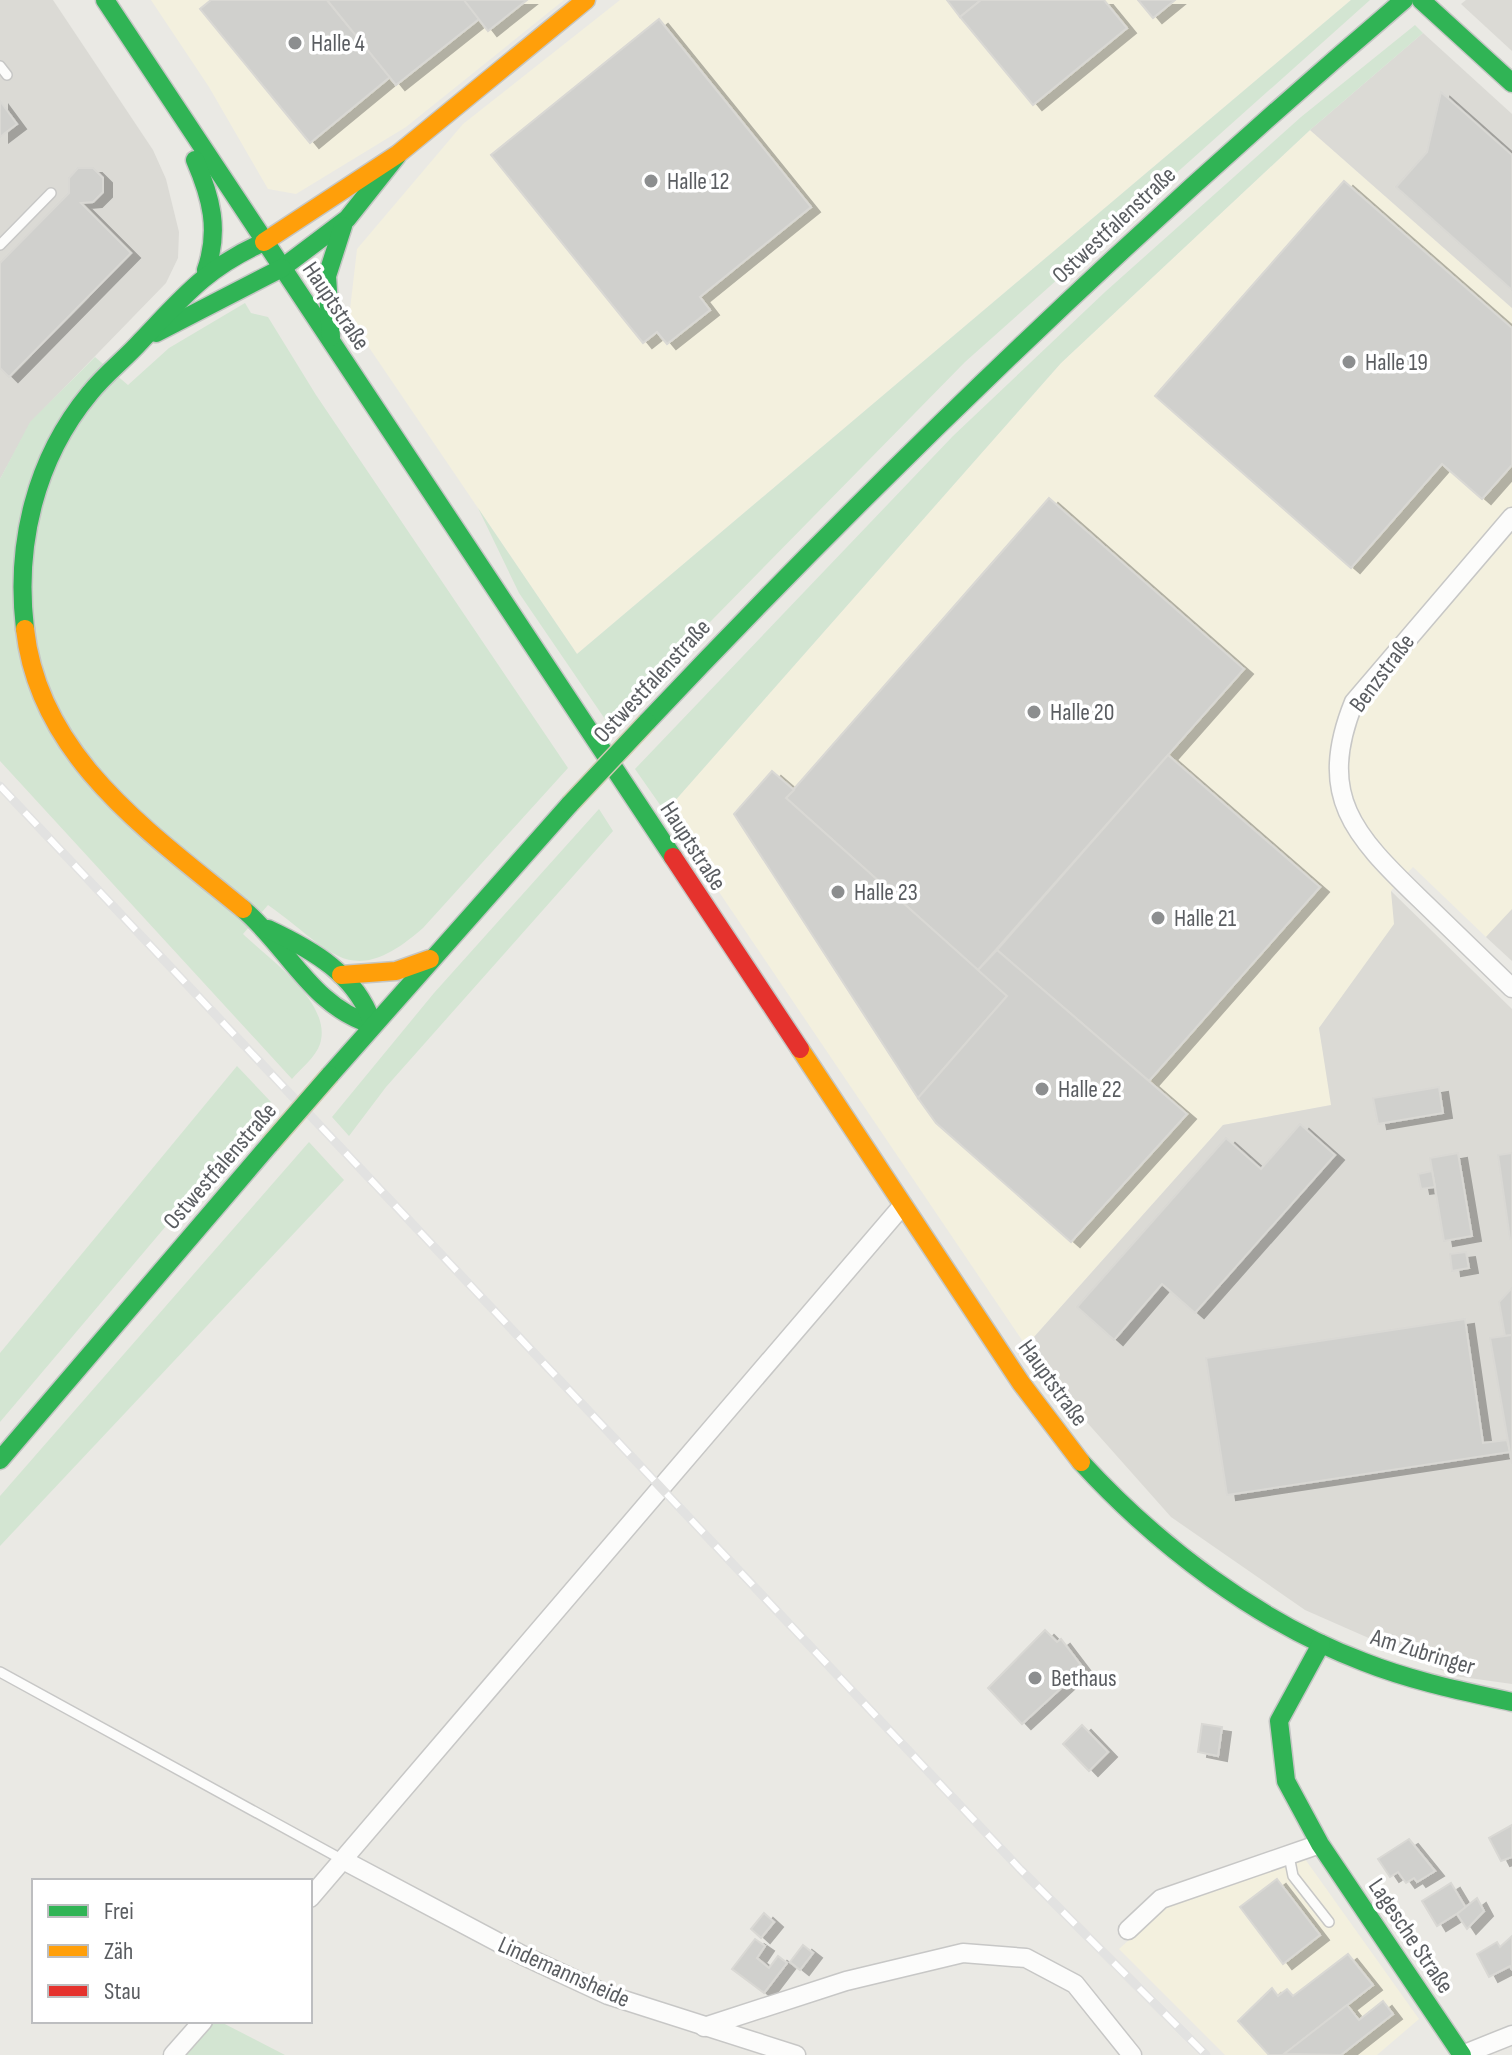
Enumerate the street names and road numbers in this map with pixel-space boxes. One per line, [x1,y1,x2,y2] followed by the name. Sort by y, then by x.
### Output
[1046,160,1182,290] street label: Ostwestfalenstraße
[296,256,376,356] street label: Hauptstraße
[587,613,717,749] street label: Ostwestfalenstraße
[1343,628,1421,718] street label: Benzstraße
[654,796,732,896] street label: Hauptstraße
[157,1097,283,1235] street label: Ostwestfalenstraße
[1012,1334,1094,1432] street label: Hauptstraße
[1367,1622,1479,1682] street label: Am Zubringer
[1362,1873,1460,1999] street label: Lagesche Straße
[494,1930,634,2014] street label: Lindemannsheide

